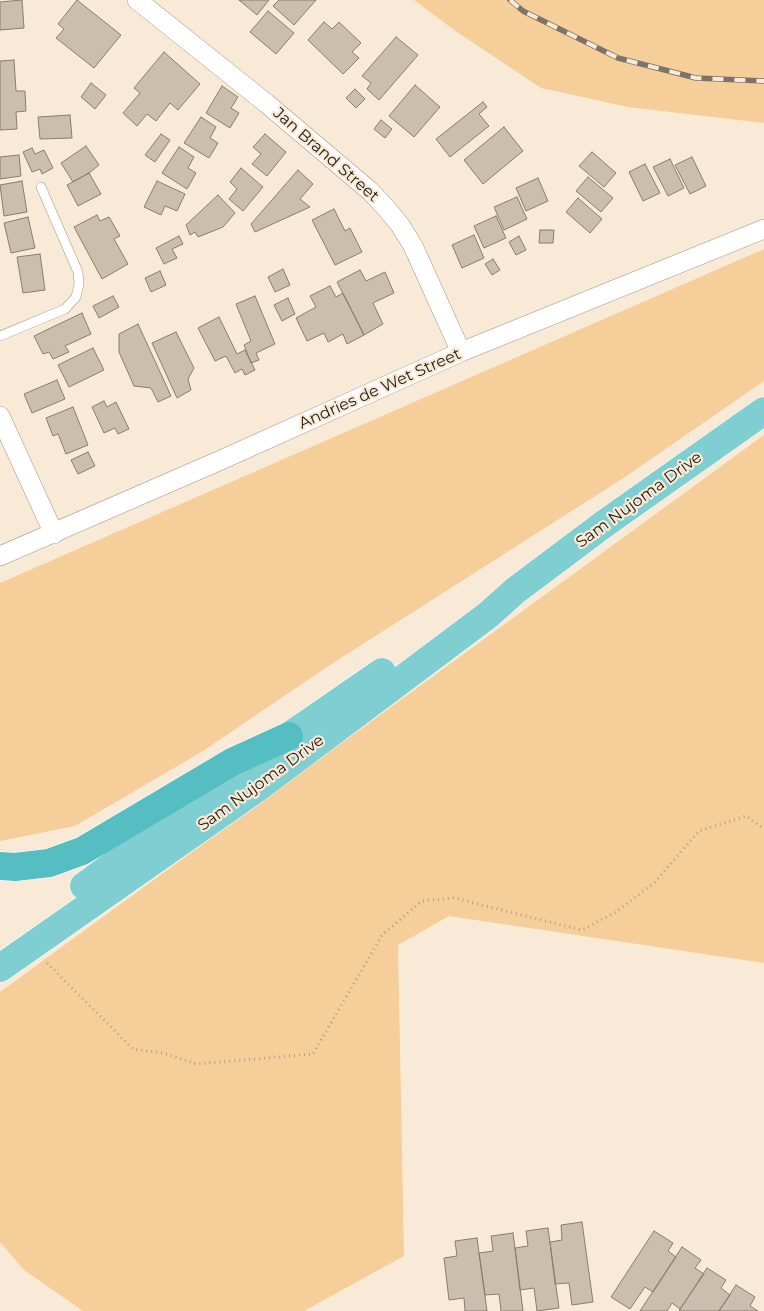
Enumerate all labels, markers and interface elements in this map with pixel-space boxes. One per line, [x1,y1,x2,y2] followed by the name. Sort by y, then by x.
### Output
[269,104,383,206] street label: Jan Brand Street
[296,344,464,434] street label: Andries de Wet Street
[572,448,706,552] street label: Sam Nujoma Drive
[194,731,328,835] street label: Sam Nujoma Drive

